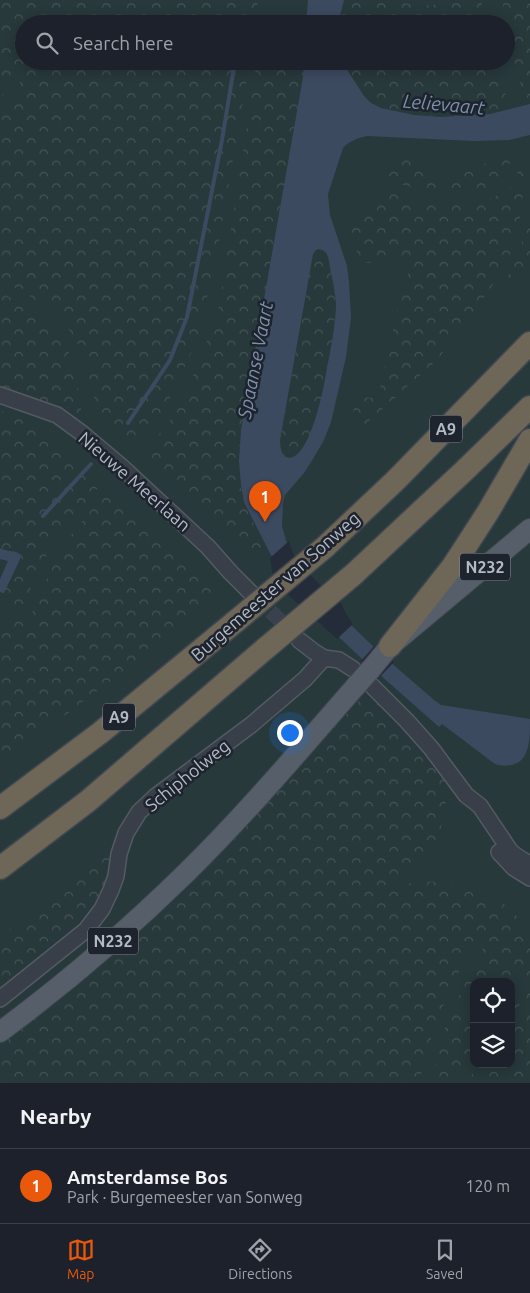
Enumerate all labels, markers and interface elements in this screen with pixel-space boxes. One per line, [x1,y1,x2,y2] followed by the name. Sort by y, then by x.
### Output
[15,15,515,70] search box
[33,29,61,57] icon: search
[73,32,173,54] text: Search here
[402,89,486,119] water label: Lelievaart
[233,299,277,421] water label: Spaanse Vaart
[430,416,462,442] road number: A9
[75,427,195,535] street label: Nieuwe Meerlaan
[249,481,281,522] pin: 1
[187,507,363,665] street label: Burgemeester van Sonweg
[460,554,510,580] road number: N232
[103,704,135,730] road number: A9
[277,720,303,746] your location
[141,735,233,815] street label: Schipholweg
[88,928,138,954] road number: N232
[470,978,515,1068] map controls
[470,978,515,1023] button: locate
[470,1023,515,1068] button: layers
[20,1104,91,1128] text: Nearby
[67,1166,228,1188] text: Amsterdamse Bos
[31,1177,41,1195] text: 1
[465,1177,510,1195] text: 120 m
[67,1188,303,1206] text: Park · Burgemeester van Sonweg
[67,1236,95,1282] tab: Map
[228,1236,292,1282] tab: Directions
[426,1236,463,1282] tab: Saved

